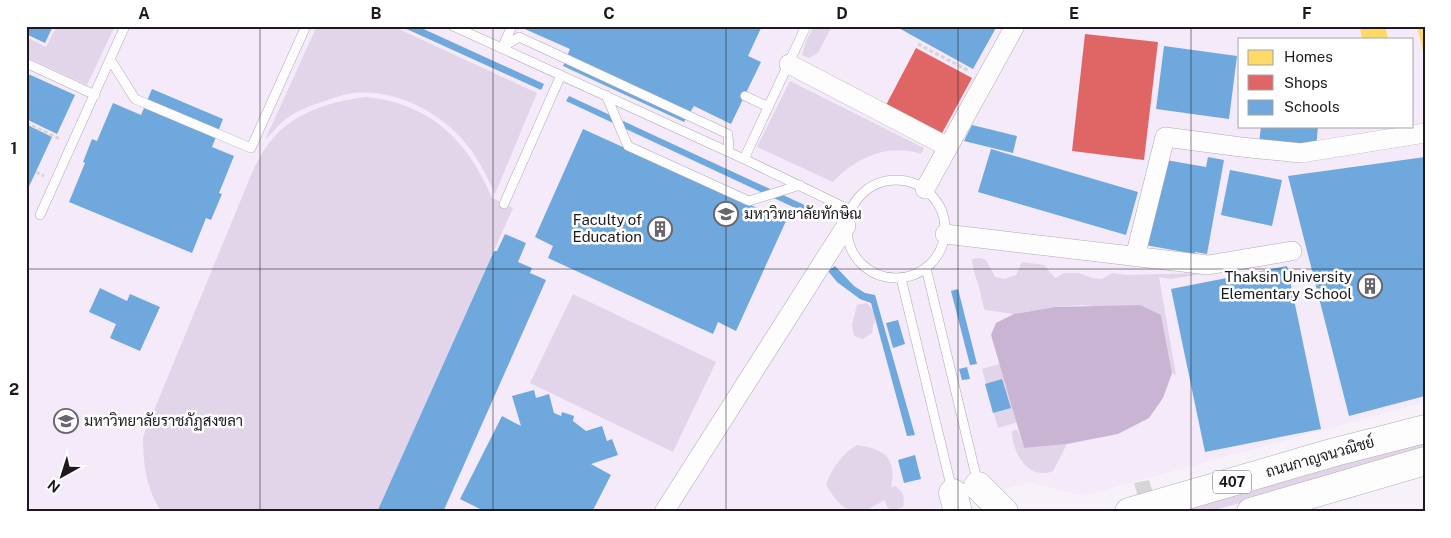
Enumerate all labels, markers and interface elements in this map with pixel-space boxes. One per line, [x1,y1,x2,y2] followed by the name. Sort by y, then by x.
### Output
[138,4,150,23] text: A
[371,4,382,23] text: B
[603,4,615,23] text: C
[836,4,848,23] text: D
[1069,4,1079,23] text: E
[1302,4,1312,23] text: F
[1238,38,1414,128] legend
[1284,48,1333,65] text: Homes
[1284,74,1328,91] text: Shops
[1284,98,1340,115] text: Schools
[11,139,17,158] text: 1
[713,201,739,227] school or university icon: มหาวิทยาลัยทักษิณ
[744,205,862,222] place label: มหาวิทยาลัยทักษิณ
[572,211,642,245] place label: Faculty of Education
[647,216,673,242] building icon: Faculty of Education
[1220,268,1352,302] place label: Thaksin University Elementary School
[1357,273,1383,299] building icon: Thaksin University Elementary School
[9,380,19,399] text: 2
[53,408,79,434] school or university icon: มหาวิทยาลัยราชภัฏสงขลา
[84,412,243,431] place label: มหาวิทยาลัยราชภัฏสงขลา
[1263,432,1376,481] street label: ถนนกาญจนวณิชย์
[38,450,88,500] north arrow
[1213,471,1251,494] road number: 407
[45,476,63,496] text: N

